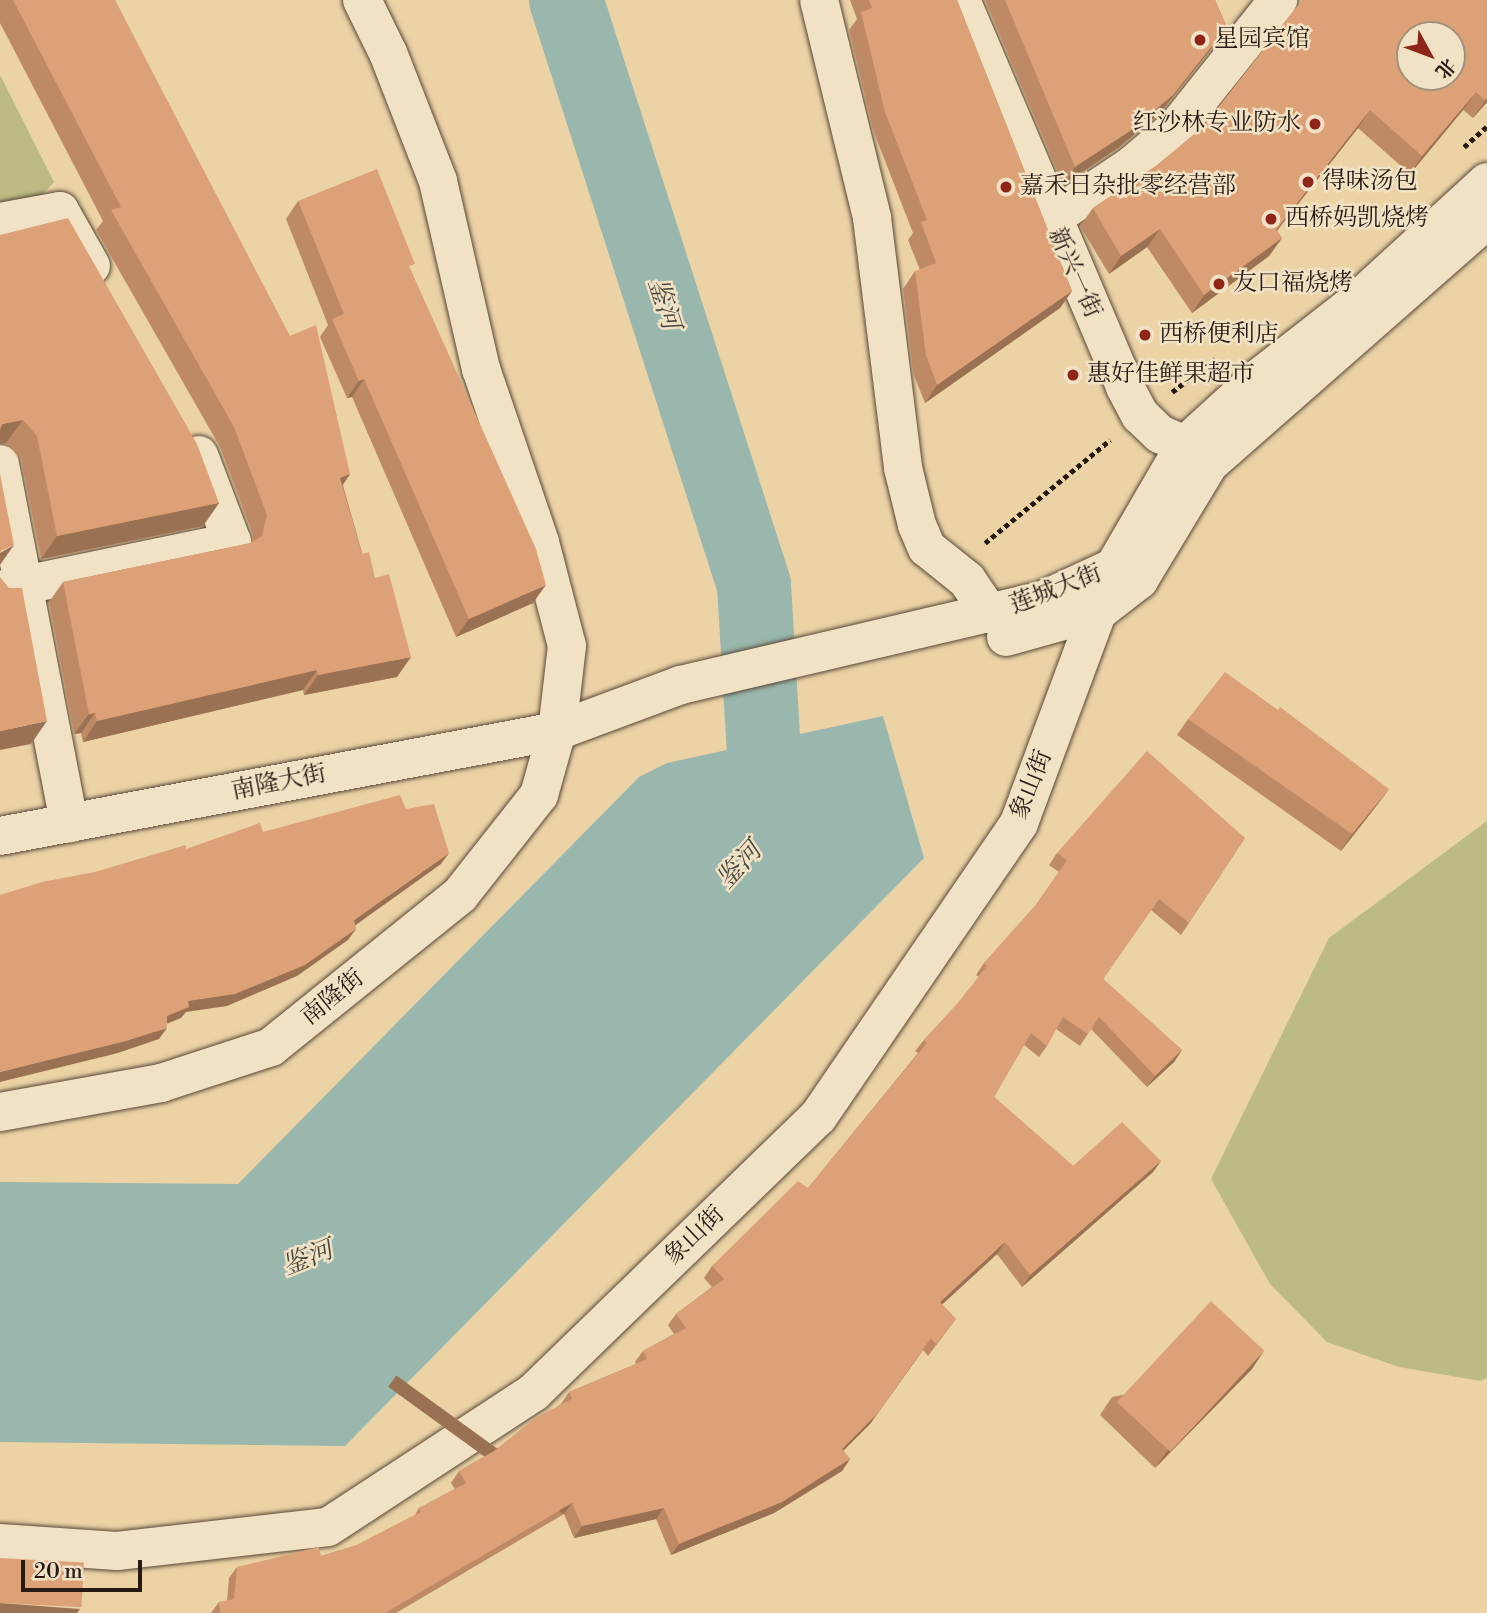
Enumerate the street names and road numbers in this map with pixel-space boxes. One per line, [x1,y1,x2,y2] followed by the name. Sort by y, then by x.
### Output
[1041,223,1107,323] street label: 新兴一街
[1006,559,1106,621] street label: 莲城大街
[1005,746,1059,824] street label: 象山街
[229,760,329,806] street label: 南隆大街
[296,964,370,1032] street label: 南隆街
[659,1201,731,1271] street label: 象山街

